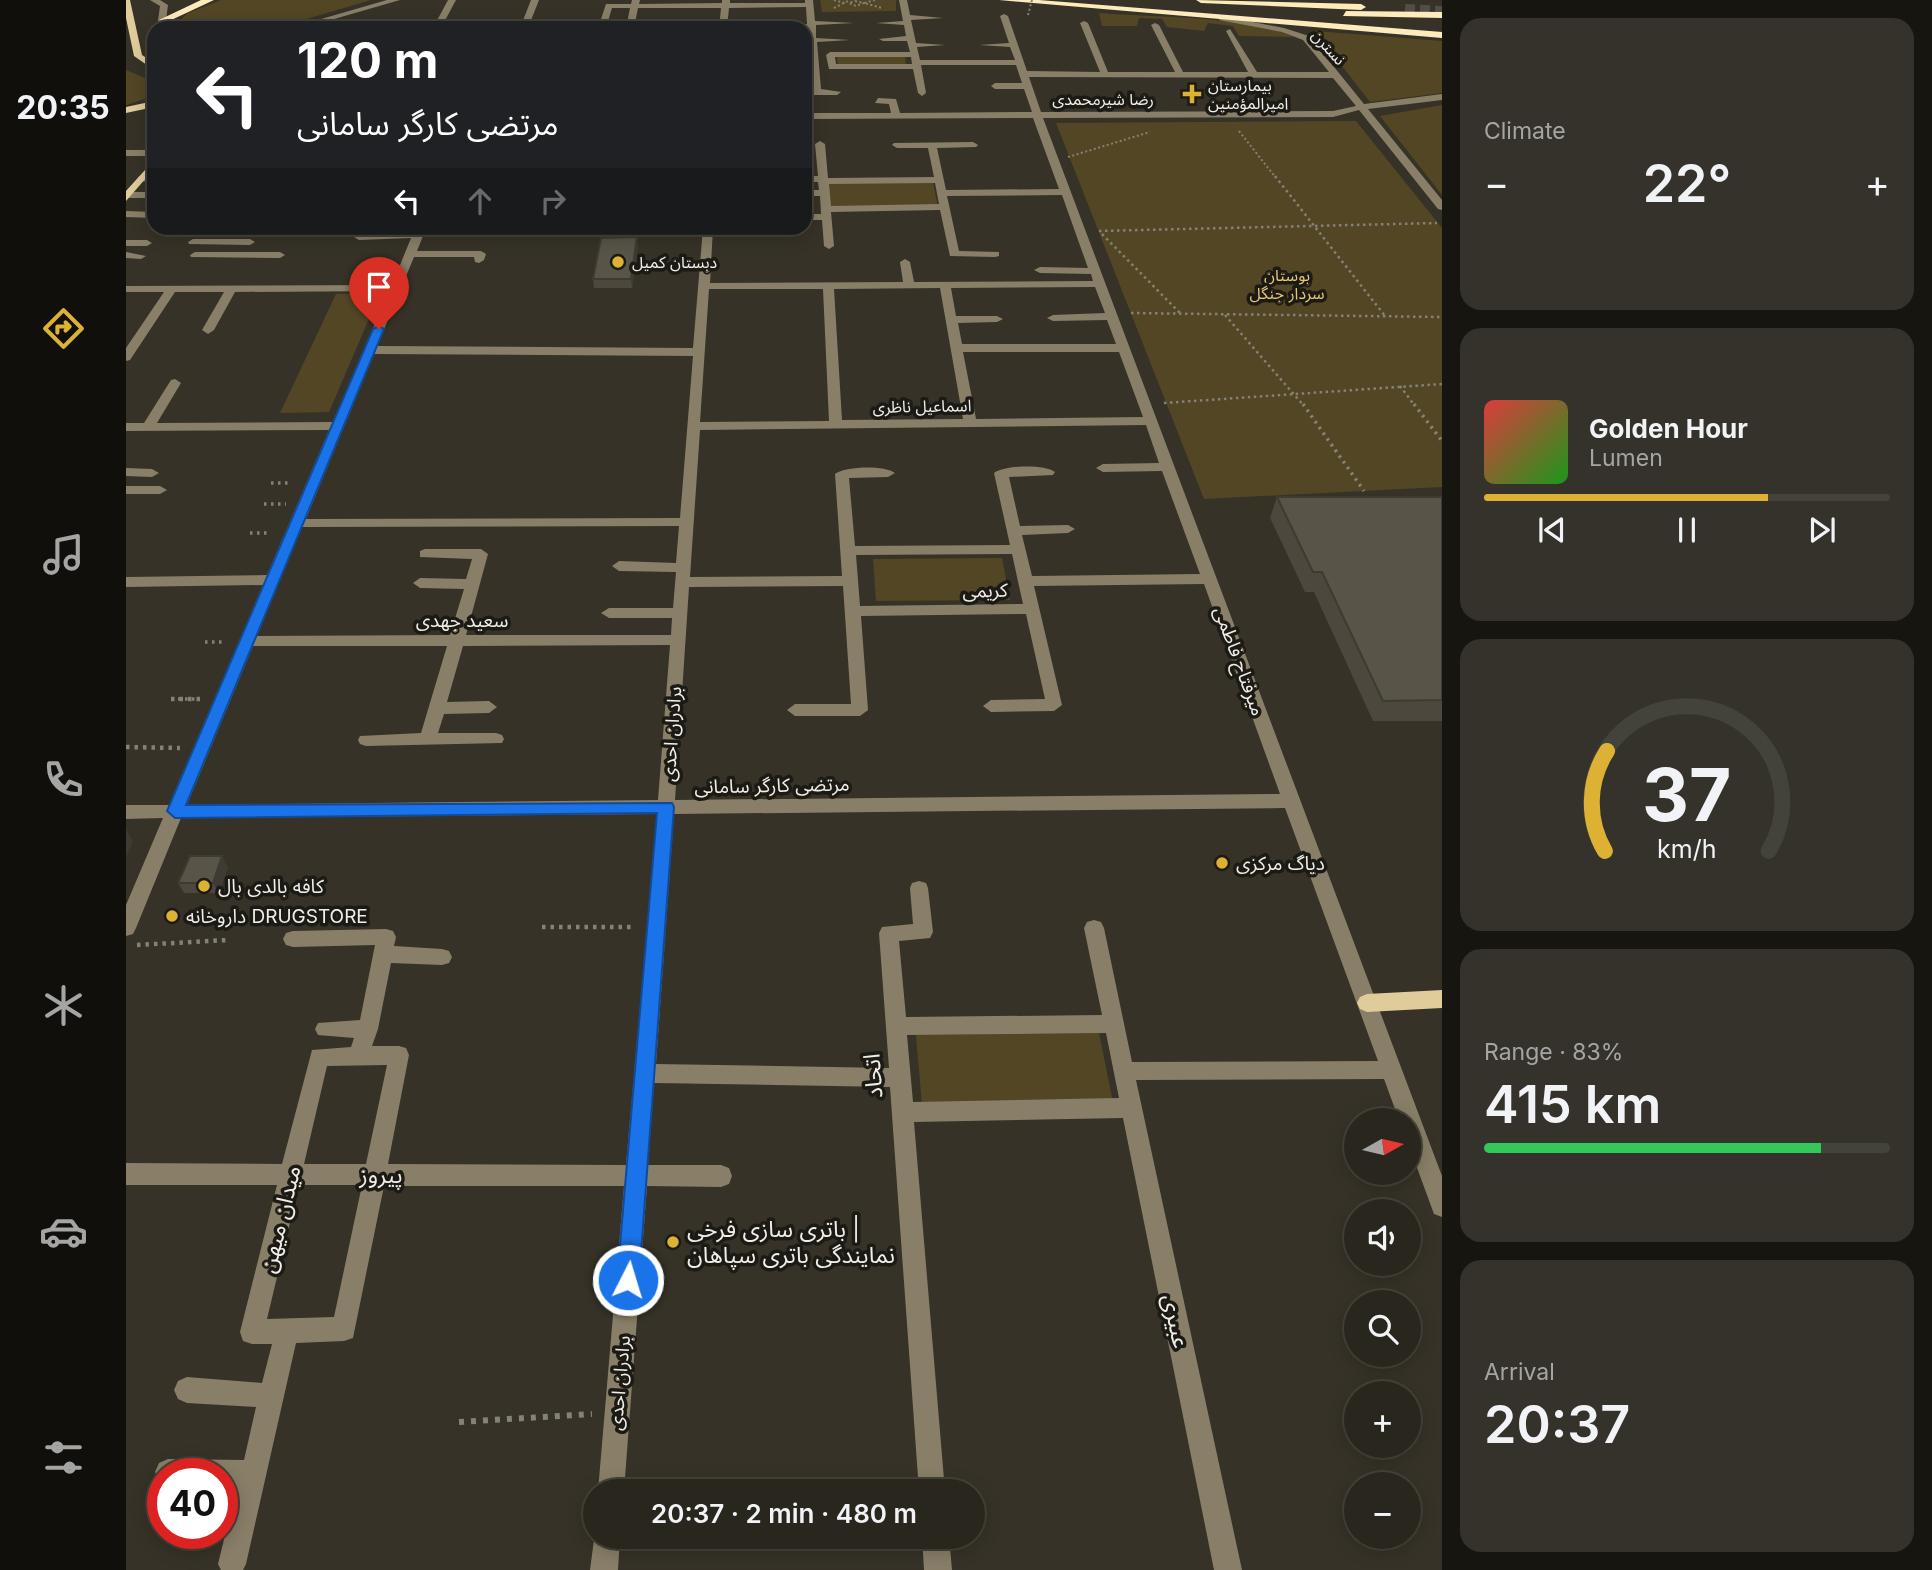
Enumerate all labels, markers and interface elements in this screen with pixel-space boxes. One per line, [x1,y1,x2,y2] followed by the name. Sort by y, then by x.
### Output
[1308,25,1350,69] street label: نسترن
[297,31,438,90] text: 120 m
[182,49,273,140] icon: left
[1208,75,1288,113] place label: بیمارستان امیرالمؤمنین
[1182,84,1202,104] marker: بیمارستان امیرالمؤمنین
[16,88,110,127] text: 20:35
[1052,89,1154,109] street label: رضا شیرمحمدی
[297,104,559,143] text: مرتضی کارگر سامانی
[1484,117,1566,145] text: Climate
[1643,152,1731,215] text: 22°
[1484,160,1509,206] text: −
[1865,160,1890,206] text: +
[388,182,426,220] icon: left
[461,182,499,220] icon: ahead
[534,182,572,220] icon: right
[632,252,717,272] place label: دبستان کمیل
[610,254,626,270] marker: دبستان کمیل
[349,257,409,329] pin
[1250,265,1324,303] park label: بوستان سردار جنگل
[360,268,398,306] icon: arrive
[39,304,88,353] icon: directions
[872,395,972,417] street label: اسماعیل ناظری
[1589,413,1748,444] text: Golden Hour
[1589,444,1663,472] text: Lumen
[1533,511,1571,549] icon: previous
[1668,511,1706,549] icon: pause
[1803,511,1841,549] icon: next
[39,530,88,579] icon: music
[962,579,1009,602] street label: کریمی
[1207,603,1270,720] street label: میرفتاح فاطمی
[416,609,508,632] street label: سعید جهدی
[657,686,686,782] street label: برادران احدی
[1642,750,1732,839] text: 37
[39,755,88,804] icon: phone
[694,773,850,798] street label: مرتضی کارگر سامانی
[1657,834,1717,864] text: km/h
[1236,852,1325,875] place label: دیاگ مرکزی
[1214,855,1230,871] marker: دیاگ مرکزی
[218,875,325,898] place label: کافه بالدی بال
[196,878,212,894] marker: کافه بالدی بال
[186,905,368,928] place label: داروخانه DRUGSTORE
[164,908,180,924] marker: داروخانه DRUGSTORE
[39,981,88,1030] icon: climate
[1484,1038,1623,1066] text: Range · 83%
[857,1053,889,1099] street label: اتحاد
[1484,1073,1661,1136] text: 415 km
[1344,1108,1421,1185] north arrow
[1344,1108,1421,1549] map controls
[358,1161,403,1190] street label: پیروز
[253,1162,307,1276] street label: میدان میهن
[1344,1199,1421,1276] button: sound
[39,1207,88,1256] icon: car
[687,1215,895,1270] place label: باتری سازی فرخی | نمایندگی باتری سپاهان
[665,1234,681,1250] marker: باتری سازی فرخی | نمایندگی باتری سپاهان
[591,1243,665,1317] position arrow
[1344,1290,1421,1367] button: search
[1157,1291,1195,1351] street label: عبیری
[604,1335,635,1432] street label: برادران احدی
[1484,1358,1555,1386] text: Arrival
[1344,1381,1421,1458] button: +
[1484,1393,1630,1456] text: 20:37
[39,1433,88,1482] icon: filters
[147,1458,238,1549] speed limit sign: 40
[1344,1472,1421,1549] button: −
[651,1498,917,1529] text: 20:37 · 2 min · 480 m

